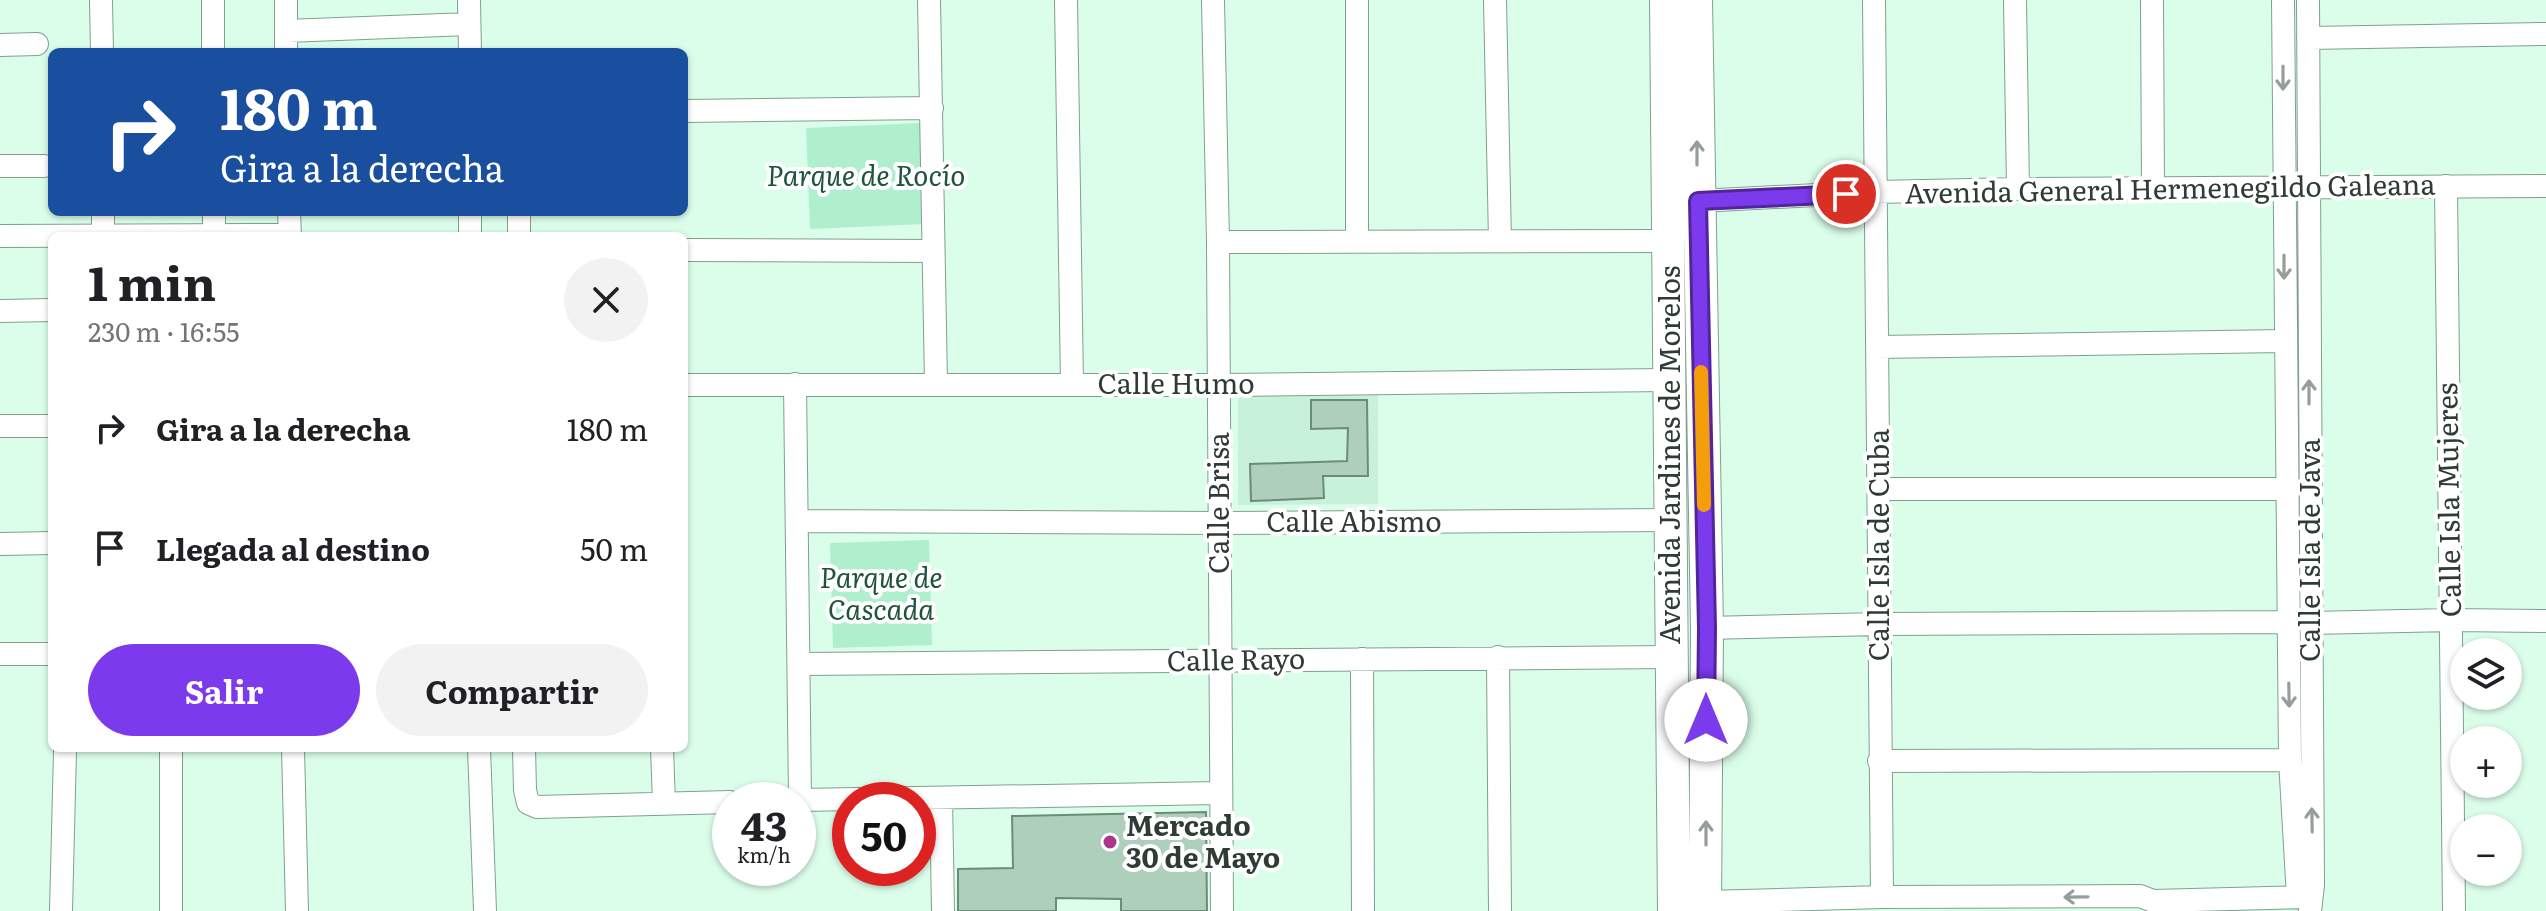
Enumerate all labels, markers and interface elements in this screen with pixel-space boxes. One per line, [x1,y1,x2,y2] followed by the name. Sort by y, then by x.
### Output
[220,64,378,147] text: 180 m
[2275,64,2291,91] one-way arrow
[88,80,192,184] icon: right
[220,140,504,193] text: Gira a la derecha
[1689,140,1705,167] one-way arrow
[767,153,965,195] park label: Parque de Rocío
[1812,160,1880,228] pin
[1904,161,2436,213] street label: Avenida General Hermenegildo Galeana
[1824,172,1868,216] icon: arrive
[88,245,216,316] text: 1 min
[2276,253,2292,280] one-way arrow
[564,258,648,342] button: close
[1647,266,1689,644] street label: Avenida Jardines de Morelos
[88,311,239,350] text: 230 m · 16:55
[1097,361,1255,403] street label: Calle Humo
[2301,379,2317,406] one-way arrow
[2424,383,2470,618] street label: Calle Isla Mujeres
[88,406,132,450] icon: right
[156,406,410,450] text: Gira a la derecha
[567,406,648,450] text: 180 m
[1856,429,1898,661] street label: Calle Isla de Cuba
[1196,432,1238,574] street label: Calle Brisa
[2287,438,2329,662] street label: Calle Isla de Java
[1266,499,1442,541] street label: Calle Abismo
[88,526,132,570] icon: arrive
[156,526,430,570] text: Llegada al destino
[580,526,648,570] text: 50 m
[819,555,943,629] park label: Parque de Cascada
[1166,636,1305,680] street label: Calle Rayo
[2450,638,2522,886] map controls
[2450,638,2522,710] button: layers
[88,644,360,736] button: Salir
[376,644,648,736] button: Compartir
[1664,678,1748,762] position arrow
[2281,681,2297,708] one-way arrow
[2450,726,2522,798] button: +
[832,782,936,886] speed limit sign: 50
[741,794,787,853] text: 43
[1126,803,1280,877] place label: Mercado 30 de Mayo
[2305,807,2320,834] one-way arrow
[2450,814,2522,886] button: −
[1698,820,1713,847] one-way arrow
[1101,833,1119,851] marker: Mercado 30 de Mayo
[737,839,791,869] text: km/h
[2063,889,2090,904] one-way arrow

